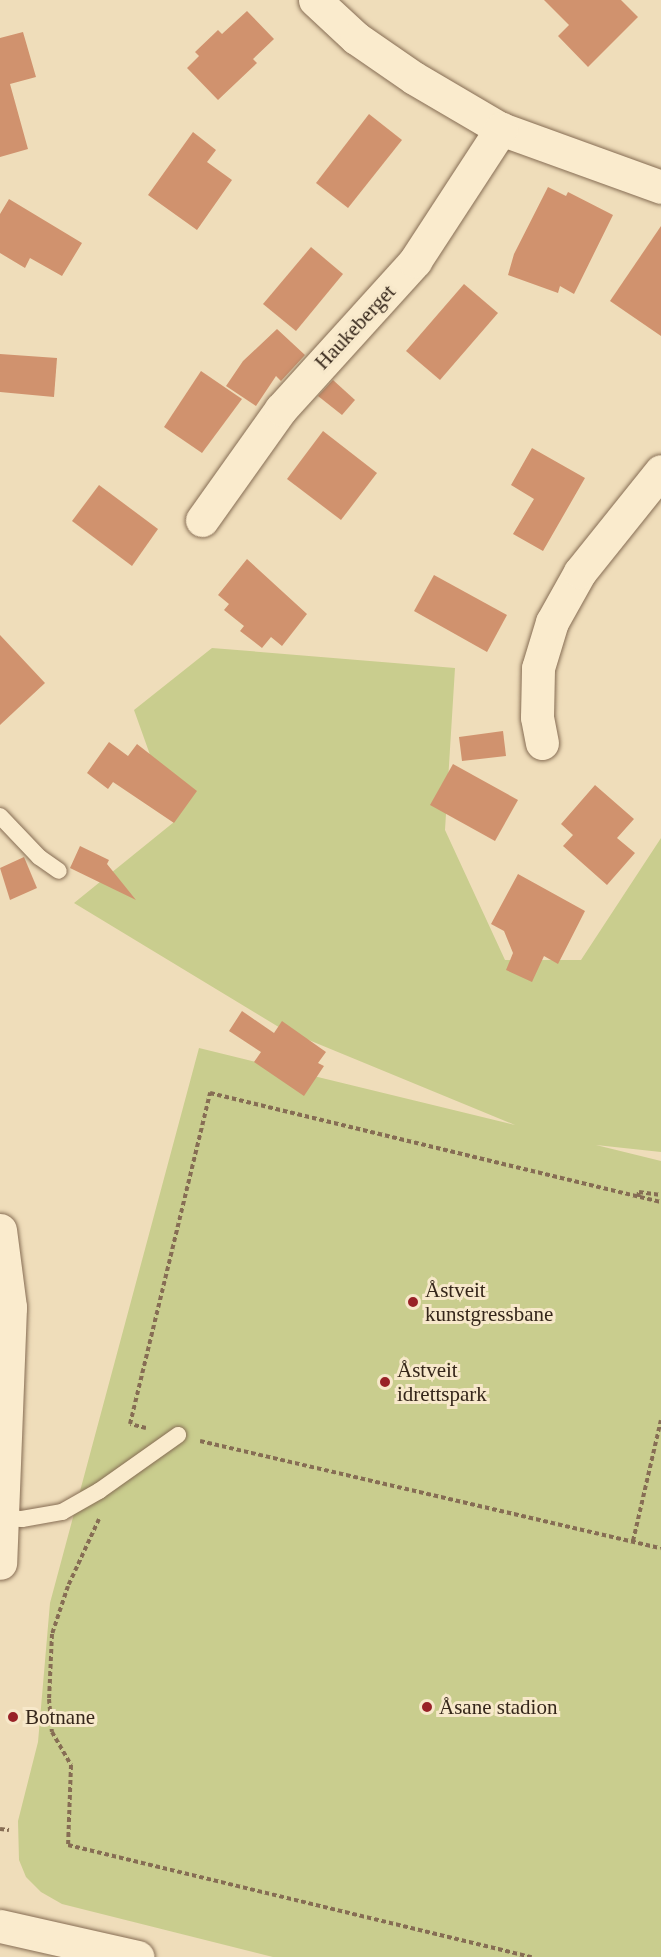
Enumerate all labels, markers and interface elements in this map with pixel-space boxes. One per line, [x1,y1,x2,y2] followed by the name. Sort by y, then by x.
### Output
[309,279,401,375] street label: Haukeberget
[425,1277,553,1327] place label: Åstveit kunstgressbane
[406,1295,420,1309] marker: Åstveit kunstgressbane
[397,1357,487,1407] place label: Åstveit idrettspark
[378,1375,392,1389] marker: Åstveit idrettspark
[439,1694,557,1720] place label: Åsane stadion
[420,1700,434,1714] marker: Åsane stadion
[25,1704,95,1730] place label: Botnane
[6,1710,20,1724] marker: Botnane

